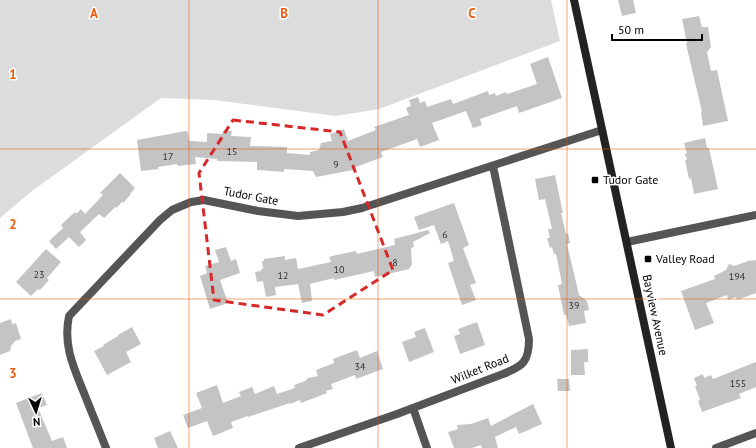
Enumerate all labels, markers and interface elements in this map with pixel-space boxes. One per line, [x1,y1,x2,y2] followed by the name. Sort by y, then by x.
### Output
[90,5,98,22] text: A
[280,5,288,22] text: B
[468,5,476,22] text: C
[612,16,702,42] scale bar
[618,22,644,37] text: 50 m
[9,66,17,83] text: 1
[227,145,237,158] house number: 15
[163,150,173,163] house number: 17
[333,158,339,171] house number: 9
[603,172,658,187] place label: Tudor Gate
[590,175,600,185] marker: Tudor Gate
[222,183,280,208] street label: Tudor Gate
[9,216,17,233] text: 2
[442,228,448,241] house number: 6
[655,251,715,266] place label: Valley Road
[643,254,653,264] marker: Valley Road
[392,256,398,269] house number: 8
[334,263,345,276] house number: 10
[34,268,44,281] house number: 23
[278,269,288,282] house number: 12
[729,270,746,283] house number: 194
[640,273,671,357] street label: Bayview Avenue
[569,299,579,312] house number: 39
[449,350,511,387] street label: Wilket Road
[355,360,366,373] house number: 34
[9,365,17,382] text: 3
[730,377,746,390] house number: 155
[16,392,56,432] north arrow
[33,415,41,429] text: N

